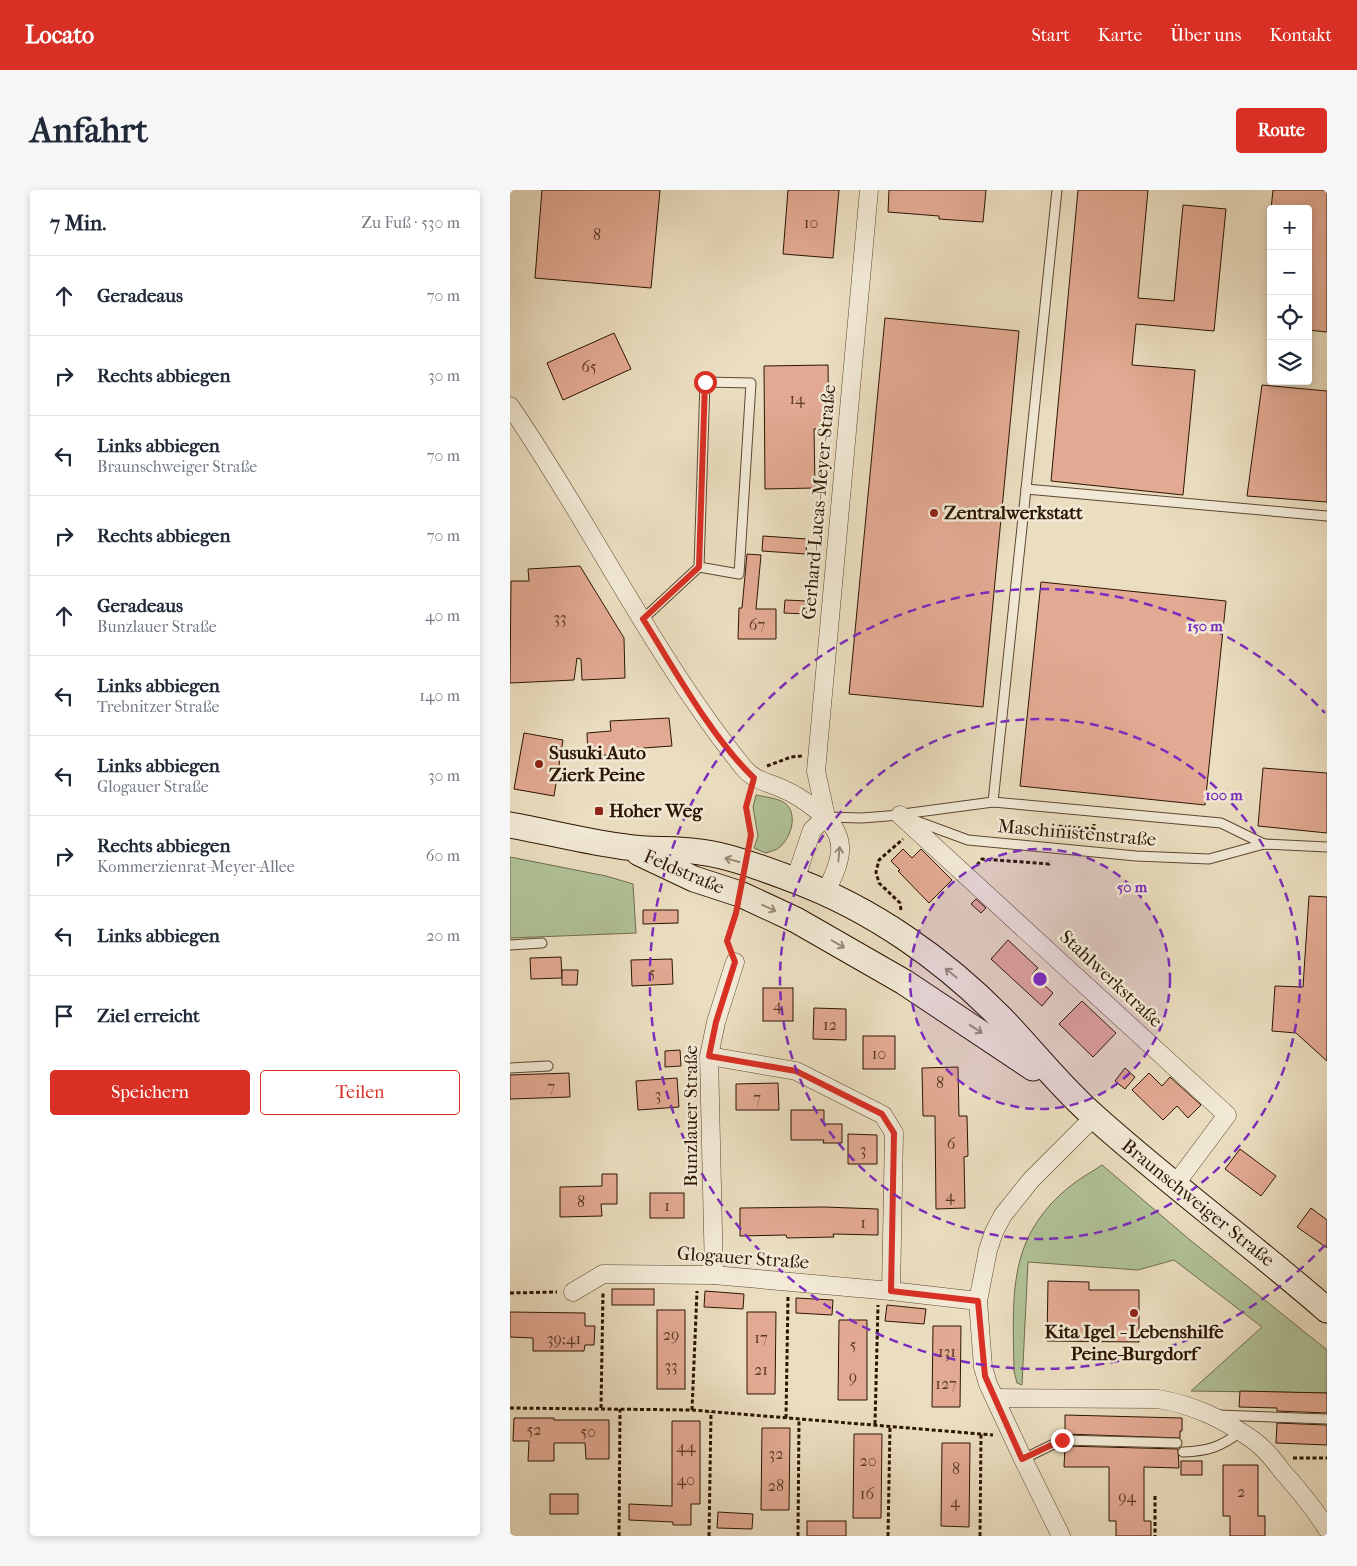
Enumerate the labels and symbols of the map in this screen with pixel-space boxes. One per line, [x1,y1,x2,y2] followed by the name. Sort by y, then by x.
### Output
[804,213,818,232] house number: 10
[593,225,601,244] house number: 8
[581,357,597,376] house number: 65
[694,371,717,394] route start
[798,383,840,621] street label: Gerhard-Lucas-Meyer-Straße
[789,389,805,408] house number: 14
[944,502,1083,524] place label: Zentralwerkstatt
[928,507,940,519] marker: Zentralwerkstatt
[553,608,567,627] house number: 33
[749,615,765,634] house number: 67
[1187,617,1223,635] text: 150 m
[549,742,646,786] place label: Susuki Auto Zierk Peine
[533,758,545,770] marker: Susuki Auto Zierk Peine
[1205,786,1243,804] text: 100 m
[609,800,703,822] place label: Hoher Weg
[593,805,605,817] marker: Hoher Weg
[997,815,1157,851] street label: Maschinistenstraße
[640,845,728,899] street label: Feldstraße
[834,847,843,863] one-way arrow
[724,855,740,864] one-way arrow
[1117,878,1148,896] text: 50 m
[761,903,776,913] one-way arrow
[1055,926,1167,1032] street label: Stahlwerkstraße
[830,939,845,949] one-way arrow
[649,963,656,982] house number: 5
[945,967,958,978] one-way arrow
[1031,970,1049,988] centre of rings
[773,995,783,1014] house number: 4
[823,1015,837,1034] house number: 12
[969,1024,983,1034] one-way arrow
[872,1044,886,1063] house number: 10
[680,1045,702,1187] street label: Bunzlauer Straße
[936,1073,944,1092] house number: 8
[547,1077,555,1096] house number: 7
[655,1085,661,1104] house number: 3
[753,1088,761,1107] house number: 7
[947,1134,956,1153] house number: 6
[1117,1135,1279,1271] street label: Braunschweiger Straße
[860,1140,866,1159] house number: 3
[945,1186,955,1205] house number: 4
[577,1192,585,1211] house number: 8
[664,1196,670,1215] house number: 1
[860,1213,866,1232] house number: 1
[676,1242,810,1274] street label: Glogauer Straße
[1128,1307,1140,1319] marker: Kita Igel - Lebenshilfe Peine-Burgdorf
[1044,1321,1224,1365] place label: Kita Igel - Lebenshilfe Peine-Burgdorf
[663,1325,679,1344] house number: 29
[754,1328,768,1347] house number: 17
[547,1329,581,1348] house number: 39;41
[850,1335,857,1354] house number: 5
[938,1342,956,1361] house number: 131
[664,1356,678,1375] house number: 33
[754,1360,768,1379] house number: 21
[849,1367,857,1386] house number: 9
[935,1374,957,1393] house number: 127
[526,1420,542,1439] house number: 52
[580,1422,596,1441] house number: 50
[1051,1429,1074,1452] route end
[677,1437,696,1456] house number: 44
[769,1444,783,1463] house number: 32
[859,1451,877,1470] house number: 20
[952,1459,960,1478] house number: 8
[677,1470,695,1489] house number: 40
[768,1476,784,1495] house number: 28
[1237,1482,1245,1501] house number: 2
[860,1484,874,1503] house number: 16
[1118,1487,1136,1506] house number: 94
[950,1492,960,1511] house number: 4

